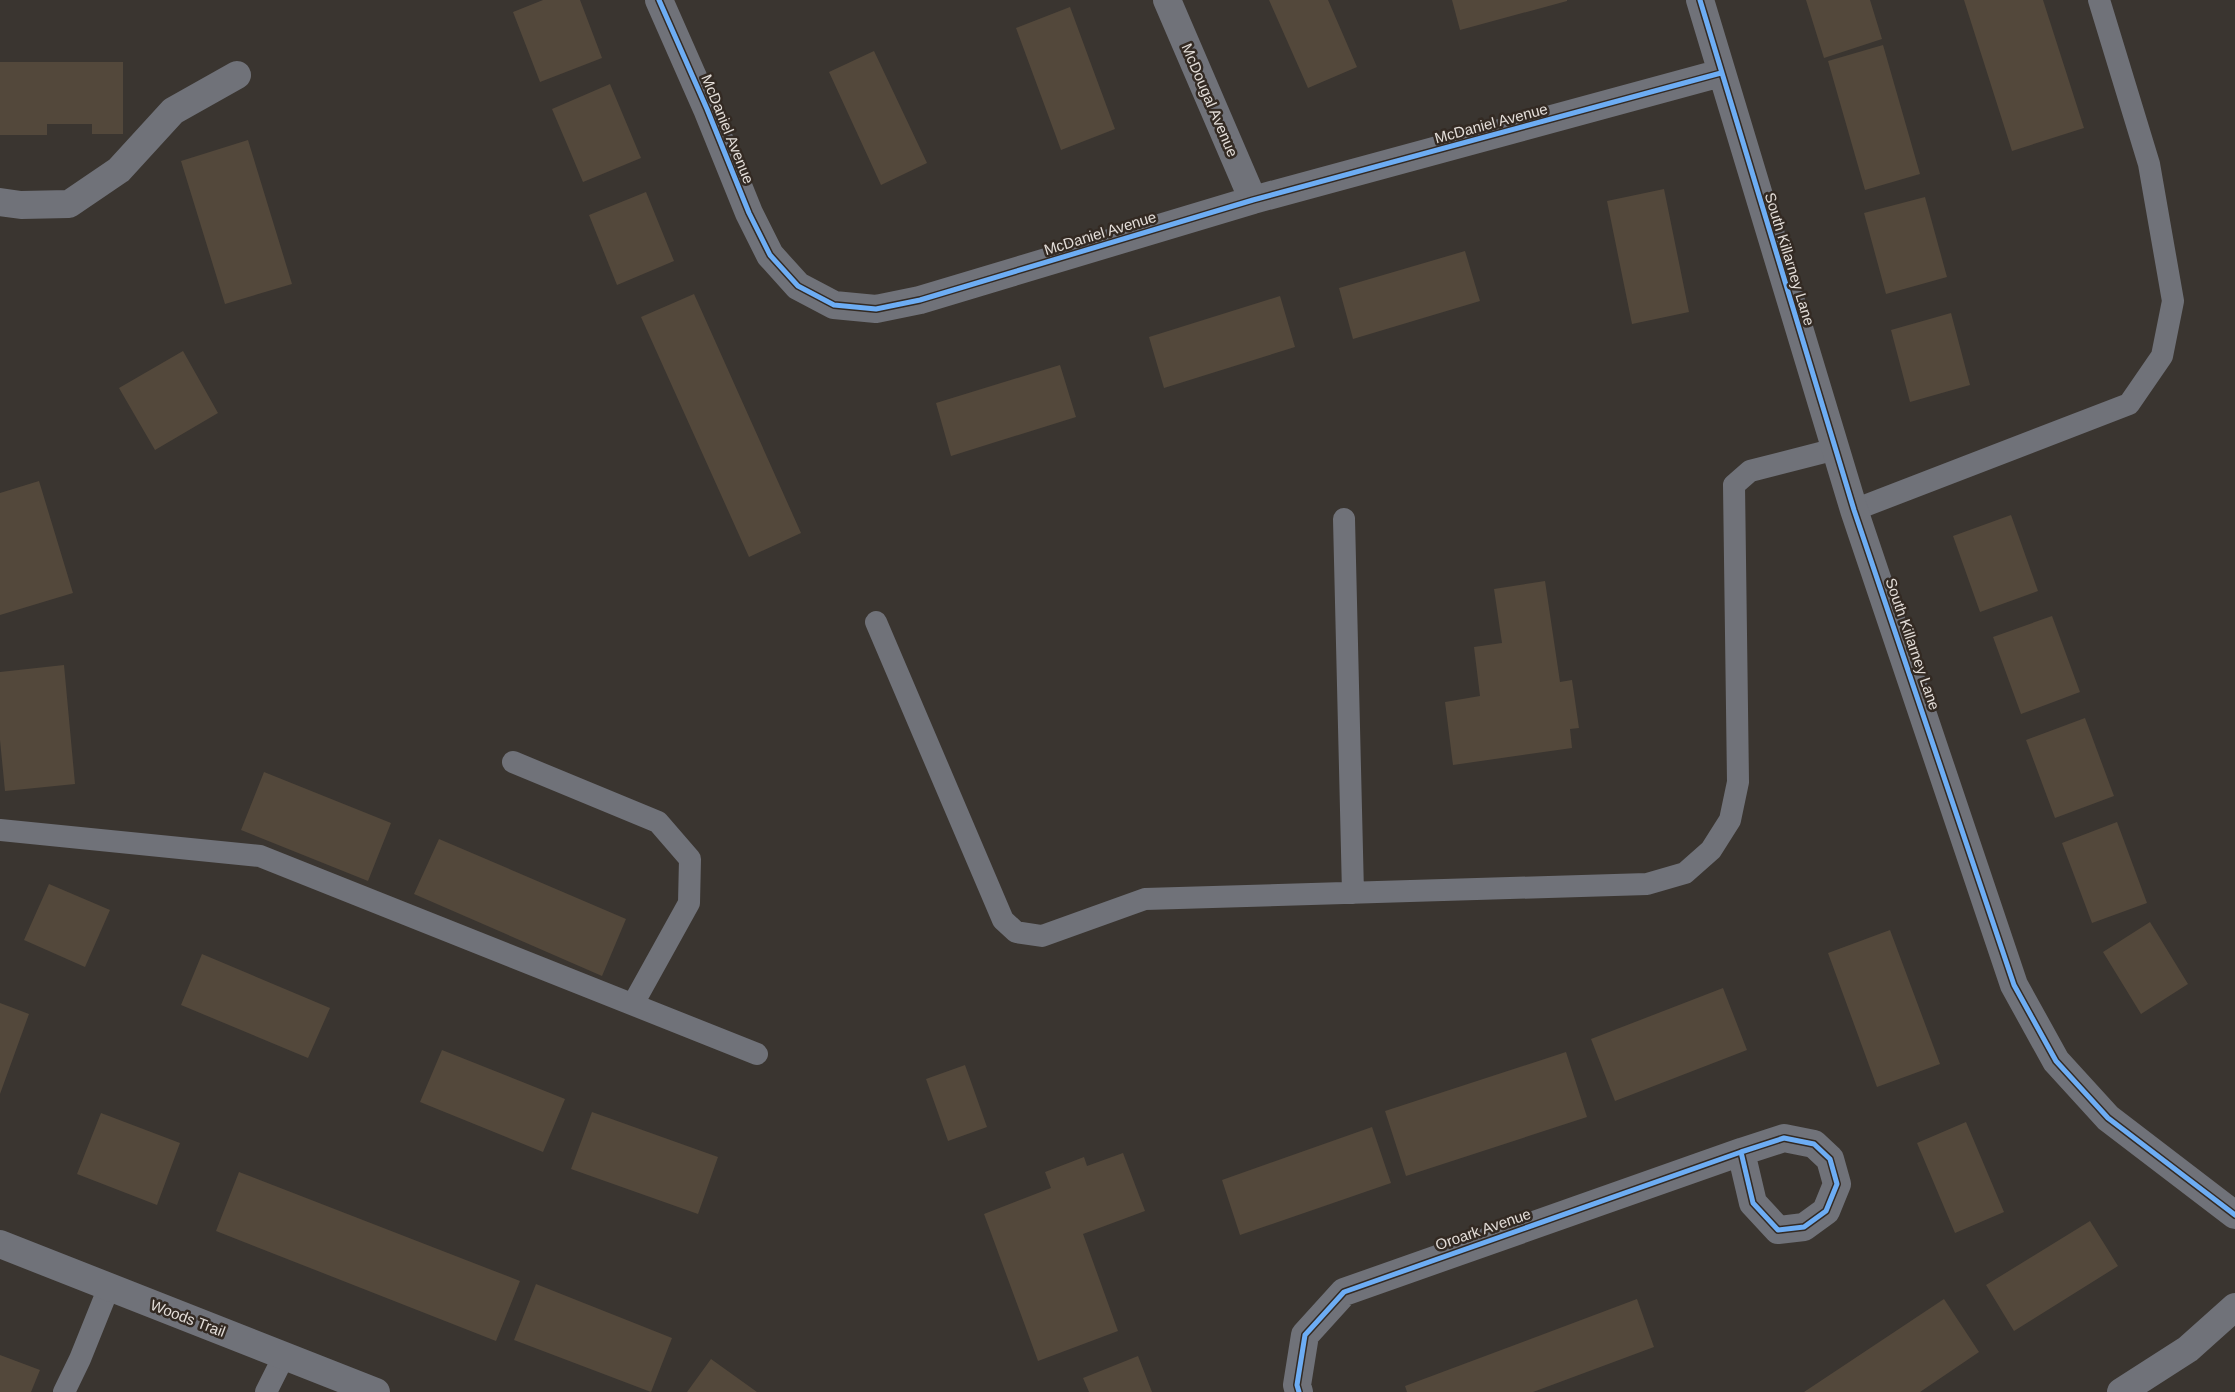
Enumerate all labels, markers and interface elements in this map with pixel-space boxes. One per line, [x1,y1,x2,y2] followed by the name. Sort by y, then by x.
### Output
[1178,41,1242,159] street label: McDougal Avenue
[698,72,758,186] street label: McDaniel Avenue
[1433,100,1549,146] street label: McDaniel Avenue
[1762,190,1818,328] street label: South Killarney Lane
[1042,208,1158,258] street label: McDaniel Avenue
[1882,576,1944,712] street label: South Killarney Lane
[1433,1205,1533,1253] street label: Oroark Avenue
[148,1296,228,1340] street label: Woods Trail

